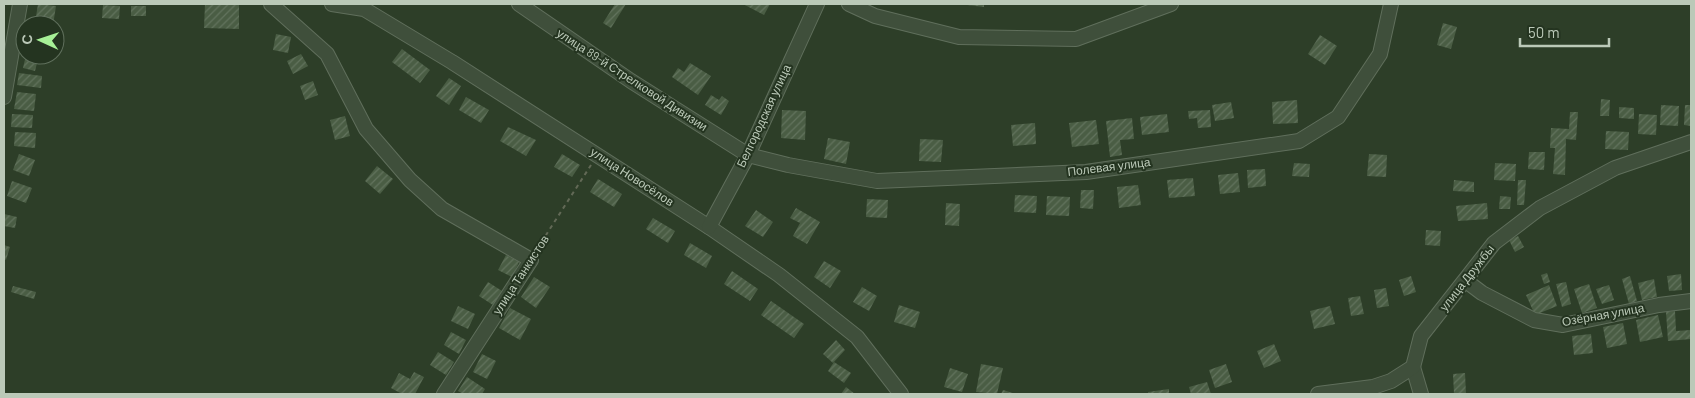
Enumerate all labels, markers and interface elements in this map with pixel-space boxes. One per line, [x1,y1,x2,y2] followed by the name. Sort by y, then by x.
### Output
[15,15,65,65] north arrow
[1520,15,1609,47] scale bar
[1528,23,1560,41] text: 50 m
[554,25,710,134] street label: улица 89-й Стрелковой Дивизии
[18,34,35,45] text: С
[733,62,794,170] street label: Белгородская улица
[588,144,677,209] street label: улица Новосёлов
[1067,154,1152,179] street label: Полевая улица
[489,232,552,317] street label: улица Танкистов
[1436,242,1497,314] street label: улица Дружбы
[1561,300,1646,329] street label: Озёрная улица

